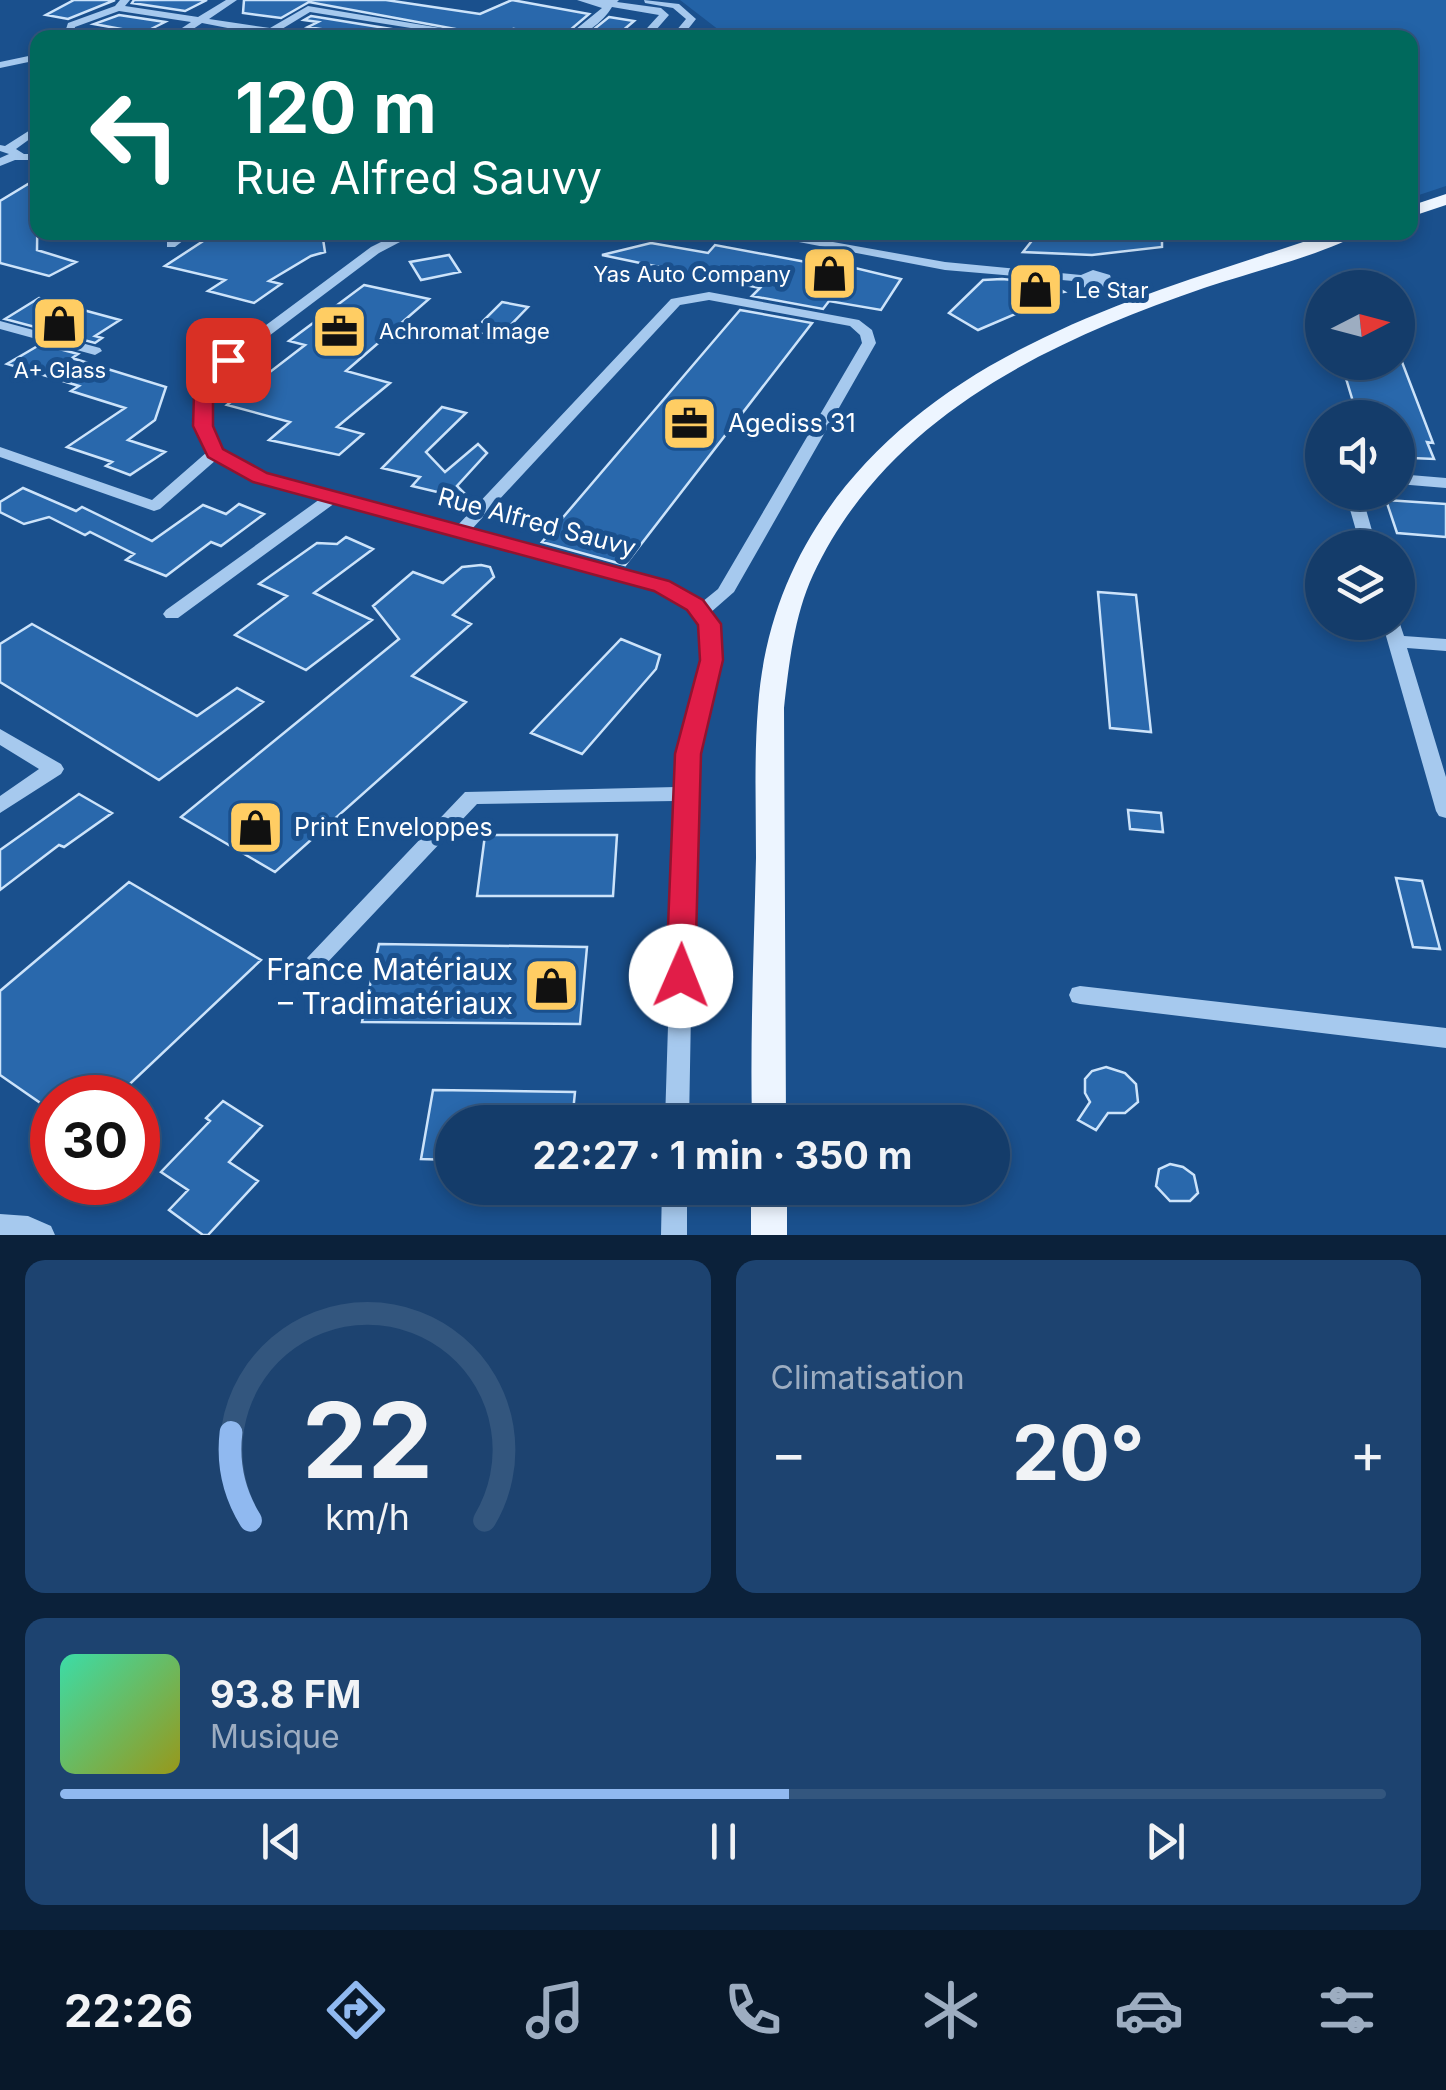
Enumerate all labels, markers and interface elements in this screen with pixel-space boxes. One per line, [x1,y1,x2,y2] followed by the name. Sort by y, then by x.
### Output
[235,65,437,150] text: 120 m
[70,70,200,200] icon: left
[235,150,602,205] text: Rue Alfred Sauvy
[800,244,860,304] shop icon: Yas Auto Company
[1006,260,1066,320] shop icon: Le Star
[593,261,791,287] place label: Yas Auto Company
[1305,270,1415,380] north arrow
[1305,270,1415,640] map controls
[1075,277,1149,303] place label: Le Star
[30,293,90,353] shop icon: A+ Glass
[310,301,370,361] office icon: Achromat Image
[186,318,271,403] pin
[379,318,550,344] place label: Achromat Image
[201,333,256,388] icon: arrive
[14,357,106,383] place label: A+ Glass
[659,393,719,453] office icon: Agediss 31
[1305,400,1415,510] button: sound
[728,408,856,438] place label: Agediss 31
[435,481,639,563] street label: Rue Alfred Sauvy
[1305,530,1415,640] button: layers
[225,797,285,857] shop icon: Print Enveloppes
[294,812,493,842] place label: Print Enveloppes
[629,924,733,1028] position arrow
[266,951,513,1021] place label: France Matériaux – Tradimatériaux
[522,956,582,1016] shop icon: France Matériaux – Tradimatériaux
[30,1075,160,1205] speed limit sign: 30
[532,1132,913,1178] text: 22:27 · 1 min · 350 m
[771,1358,965,1397] text: Climatisation
[302,1377,433,1503] text: 22
[1012,1407,1144,1498] text: 20°
[771,1420,807,1486] text: −
[1350,1420,1386,1486] text: +
[325,1495,410,1539] text: km/h
[210,1671,361,1717] text: 93.8 FM
[210,1717,340,1756] text: Musique
[254,1814,309,1869] icon: previous
[696,1814,751,1869] icon: pause
[1138,1814,1193,1869] icon: next
[321,1975,391,2045] icon: directions
[520,1975,590,2045] icon: music
[718,1975,788,2045] icon: phone
[916,1975,986,2045] icon: climate
[1114,1975,1184,2045] icon: car
[1312,1975,1382,2045] icon: filters
[64,1983,193,2038] text: 22:26

